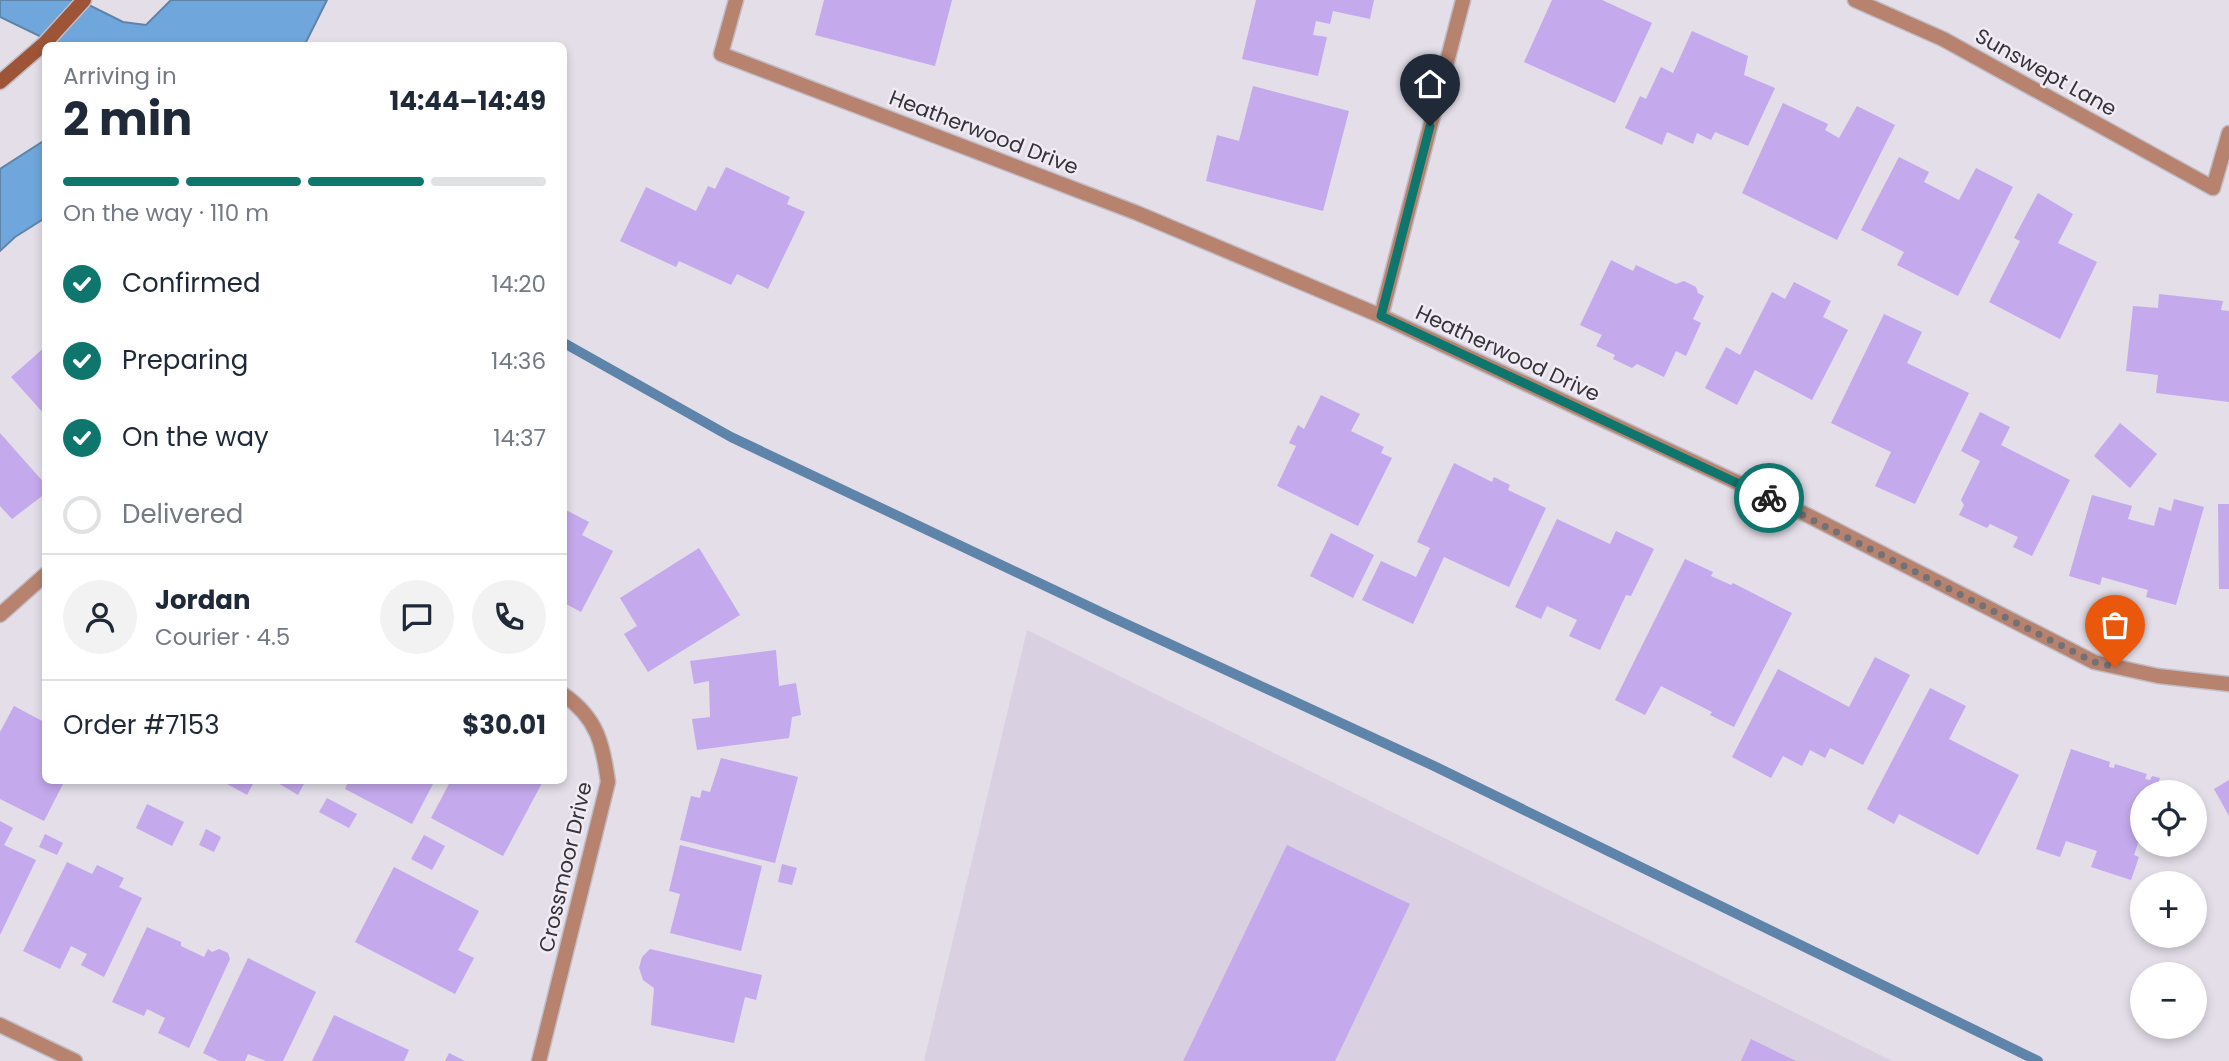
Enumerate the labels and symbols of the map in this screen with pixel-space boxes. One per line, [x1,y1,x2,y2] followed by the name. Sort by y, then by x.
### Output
[1970,21,2122,123] street label: Sunswept Lane
[1400,54,1460,126] pin
[885,83,1083,181] street label: Heatherwood Drive
[1411,298,1605,408] street label: Heatherwood Drive
[1734,463,1804,533] courier
[2085,595,2145,667] pin
[531,779,599,955] street label: Crossmoor Drive

